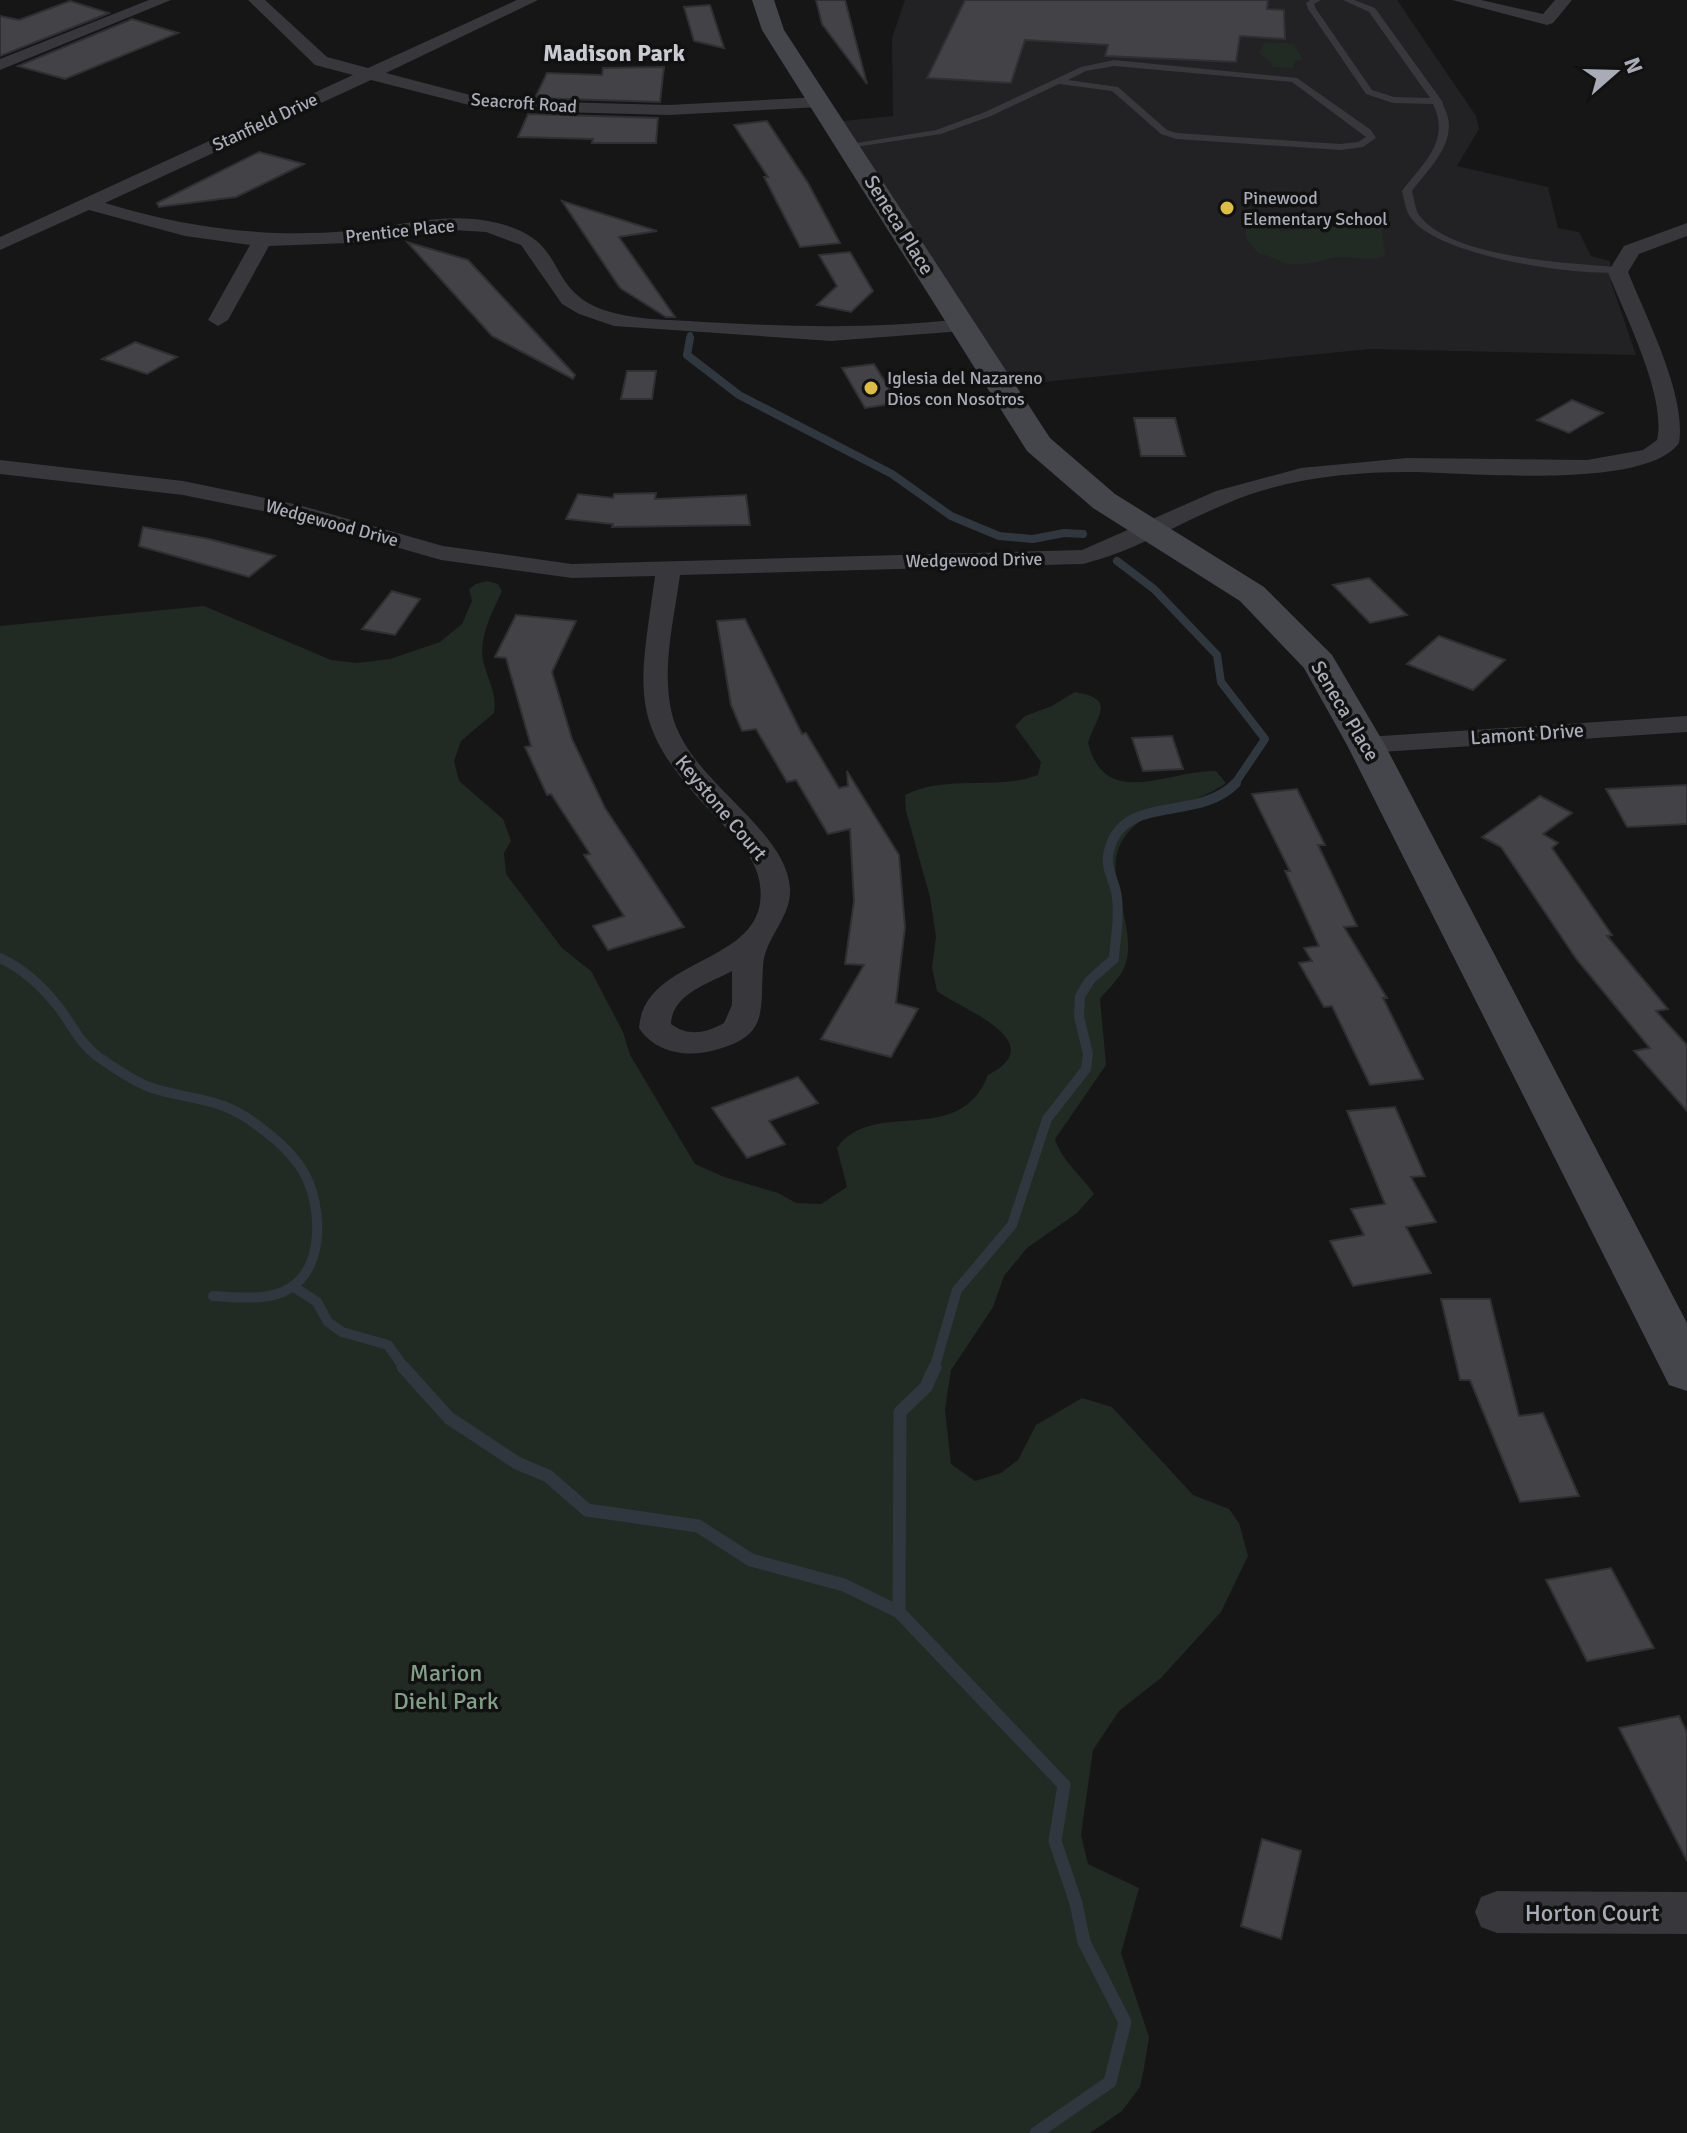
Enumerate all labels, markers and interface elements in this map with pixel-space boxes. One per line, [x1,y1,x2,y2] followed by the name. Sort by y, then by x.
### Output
[1575,32,1655,112] north arrow
[543,38,685,68] district label: Madison Park
[1618,54,1649,77] text: N
[209,88,321,156] street label: Stanfield Drive
[470,88,578,118] street label: Seacroft Road
[859,171,939,279] street label: Seneca Place
[1243,187,1388,230] place label: Pinewood Elementary School
[1218,199,1236,217] marker: Pinewood Elementary School
[344,214,456,248] street label: Prentice Place
[887,367,1043,410] place label: Iglesia del Nazareno Dios con Nosotros
[862,379,880,397] marker: Iglesia del Nazareno Dios con Nosotros
[263,495,401,551] street label: Wedgewood Drive
[905,548,1043,572] street label: Wedgewood Drive
[1305,656,1385,766] street label: Seneca Place
[1469,718,1585,750] street label: Lamont Drive
[670,750,772,866] street label: Keystone Court
[393,1658,499,1716] park label: Marion Diehl Park
[1525,1898,1659,1928] street label: Horton Court

